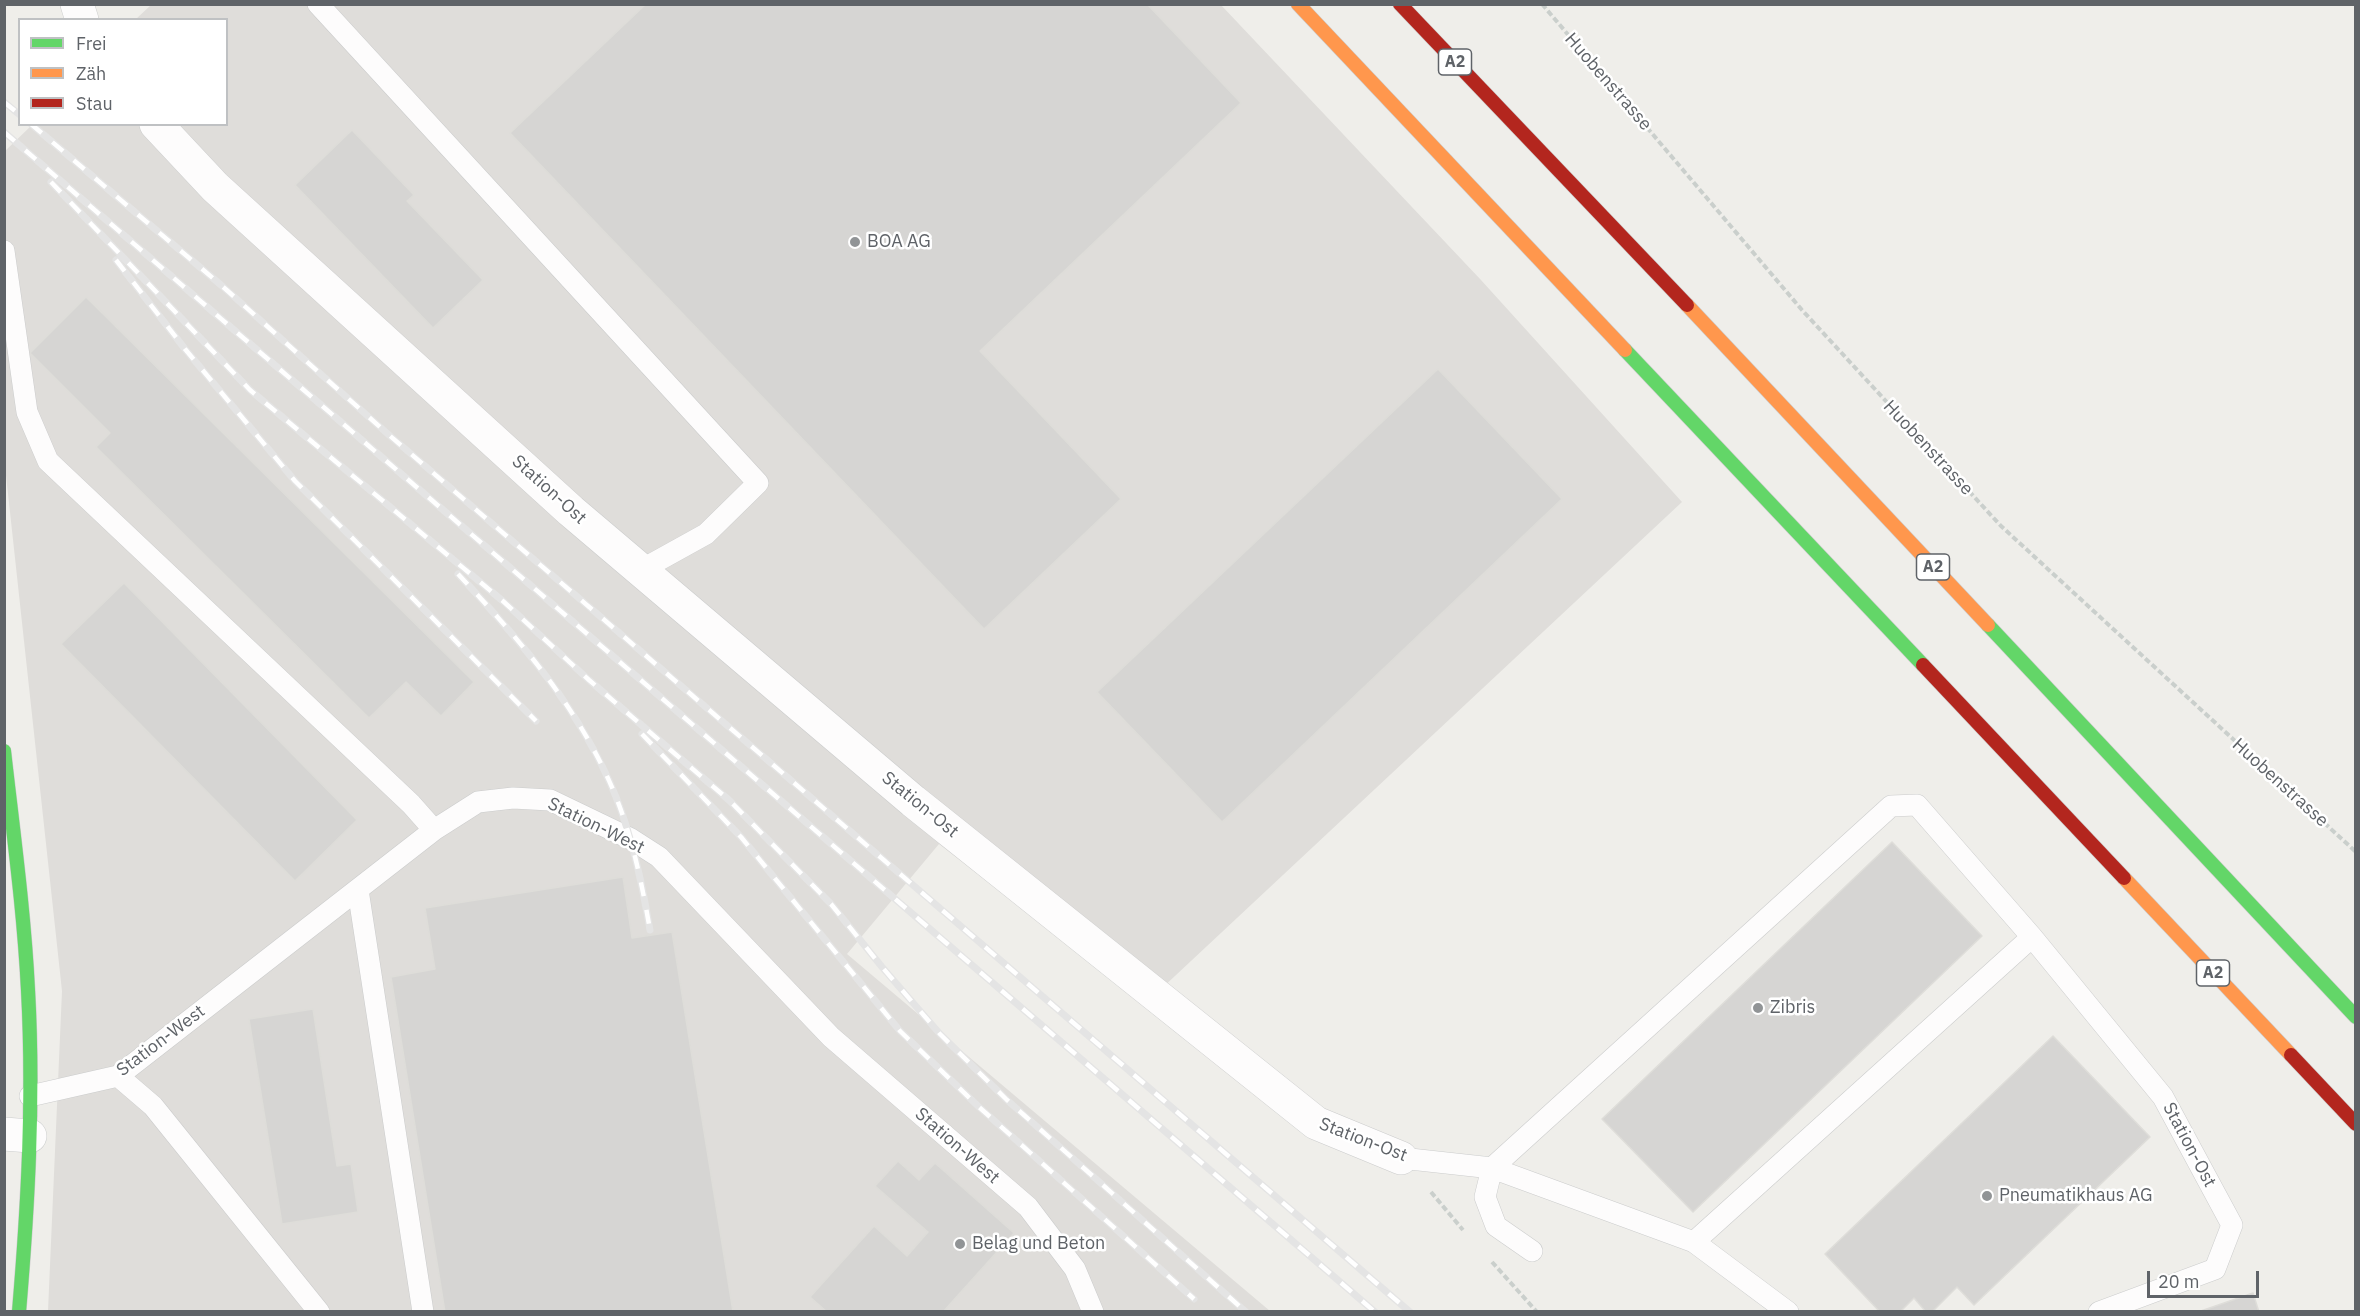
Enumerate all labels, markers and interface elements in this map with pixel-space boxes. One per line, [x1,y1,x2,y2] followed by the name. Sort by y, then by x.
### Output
[18,18,228,126] legend
[1560,29,1656,135] street label: Huobenstrasse
[76,32,107,55] text: Frei
[1438,49,1472,75] road number: A2
[76,62,106,85] text: Zäh
[76,92,113,115] text: Stau
[867,231,931,253] place label: BOA AG
[848,235,862,249] marker: BOA AG
[1879,396,1977,500] street label: Huobenstrasse
[507,451,591,529] street label: Station-Ost
[1916,554,1950,580] road number: A2
[2227,734,2333,832] street label: Huobenstrasse
[877,767,963,843] street label: Station-Ost
[544,793,648,859] street label: Station-West
[2196,960,2230,986] road number: A2
[1770,997,1815,1019] place label: Zibris
[113,1001,209,1081] street label: Station-West
[1751,1001,1765,1015] marker: Zibris
[2158,1099,2220,1191] street label: Station-Ost
[910,1103,1004,1189] street label: Station-West
[1316,1113,1410,1167] street label: Station-Ost
[1999,1185,2153,1207] place label: Pneumatikhaus AG
[1980,1189,1994,1203] marker: Pneumatikhaus AG
[972,1233,1105,1255] place label: Belag und Beton
[953,1237,967,1251] marker: Belag und Beton
[2150,1259,2262,1297] scale bar
[2158,1270,2200,1293] text: 20 m

